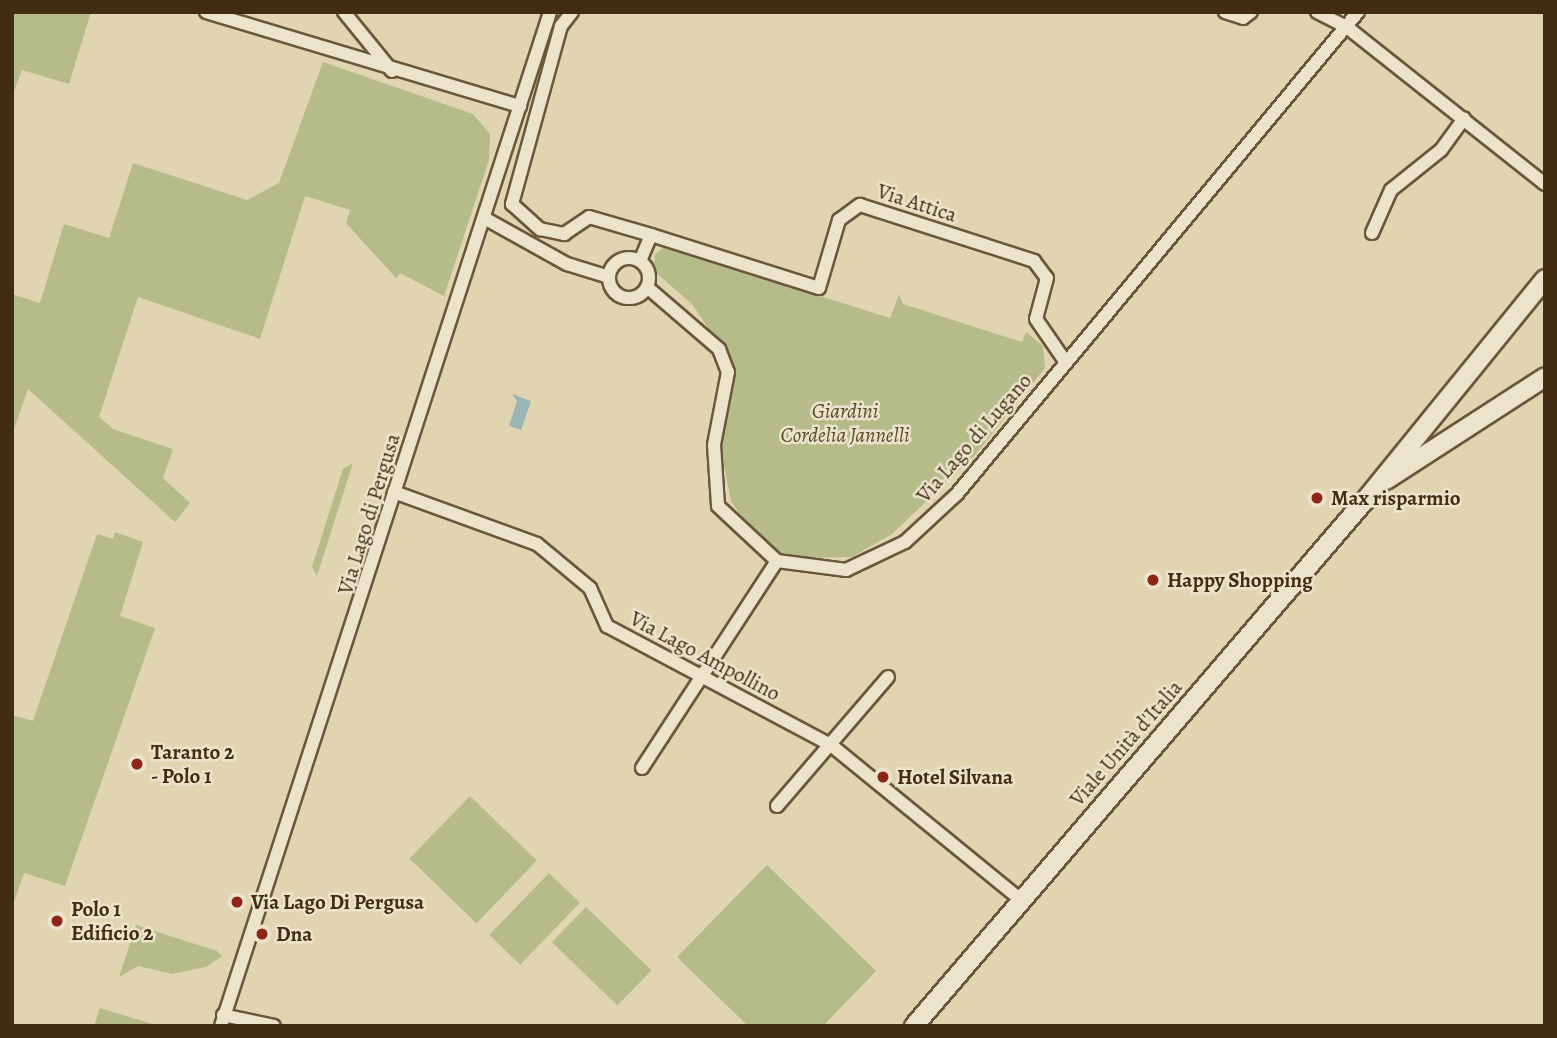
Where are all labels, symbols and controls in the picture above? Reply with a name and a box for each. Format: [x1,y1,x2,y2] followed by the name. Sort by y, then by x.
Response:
[874,178,960,228] street label: Via Attica
[911,368,1037,508] street label: Via Lago di Lugano
[781,398,909,448] park label: Giardini Cordelia Jannelli
[333,430,405,598] street label: Via Lago di Pergusa
[1331,485,1461,511] place label: Max risparmio
[1309,490,1325,506] marker: Max risparmio
[1167,567,1313,593] place label: Happy Shopping
[1145,572,1161,588] marker: Happy Shopping
[626,606,784,706] street label: Via Lago Ampollino
[1064,675,1188,811] street label: Viale Unità d'Italia
[151,739,234,789] place label: Taranto 2 - Polo 1
[129,756,145,772] marker: Taranto 2 - Polo 1
[897,764,1013,790] place label: Hotel Silvana
[875,769,891,785] marker: Hotel Silvana
[251,889,424,915] place label: Via Lago Di Pergusa
[229,894,245,910] marker: Via Lago Di Pergusa
[71,896,153,946] place label: Polo 1 Edificio 2
[49,913,65,929] marker: Polo 1 Edificio 2
[276,921,312,947] place label: Dna
[254,926,270,942] marker: Dna

